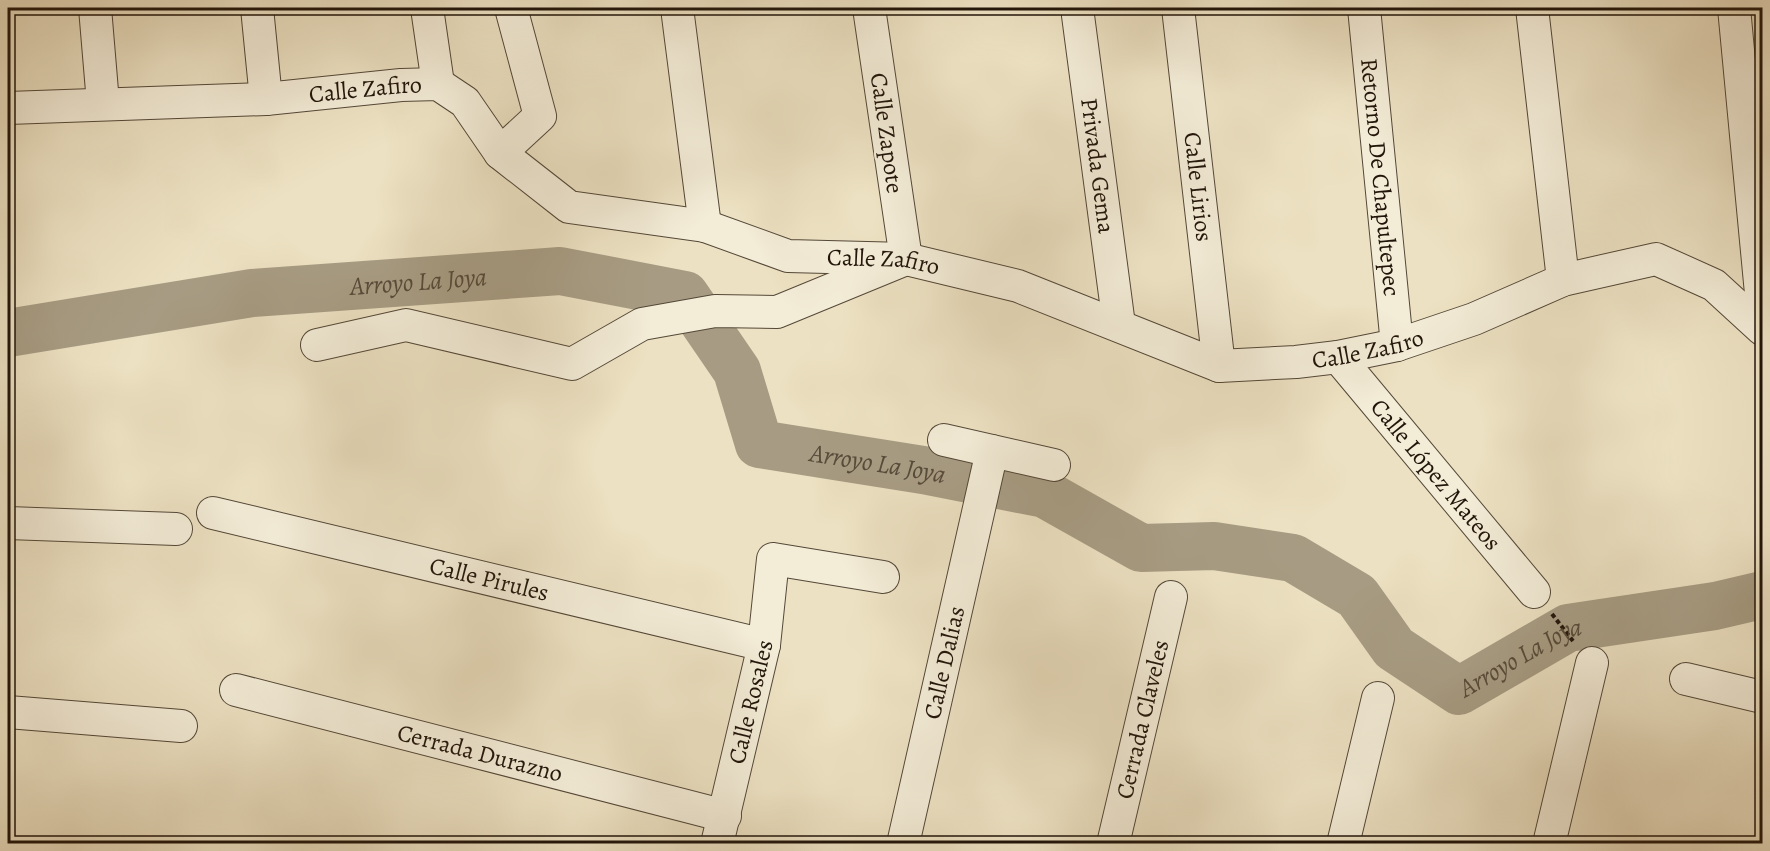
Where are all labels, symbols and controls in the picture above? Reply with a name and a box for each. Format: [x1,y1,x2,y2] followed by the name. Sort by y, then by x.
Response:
[1353,57,1408,298] street label: Retorno De Chapultepec
[307,68,422,110] street label: Calle Zafiro
[863,71,911,195] street label: Calle Zapote
[1073,96,1123,236] street label: Privada Gema
[1176,130,1221,243] street label: Calle Lirios
[827,241,943,283] street label: Calle Zafiro
[347,259,488,304] water label: Arroyo La Joya
[1310,321,1428,376] street label: Calle Zafiro
[1363,392,1509,557] street label: Calle López Mateos
[805,435,949,492] water label: Arroyo La Joya
[426,549,552,609] street label: Calle Pirules
[916,603,972,722] street label: Calle Dalias
[1450,609,1584,706] water label: Arroyo La Joya
[720,637,781,767] street label: Calle Rosales
[1108,637,1176,802] street label: Cerrada Claveles
[394,716,566,790] street label: Cerrada Durazno

